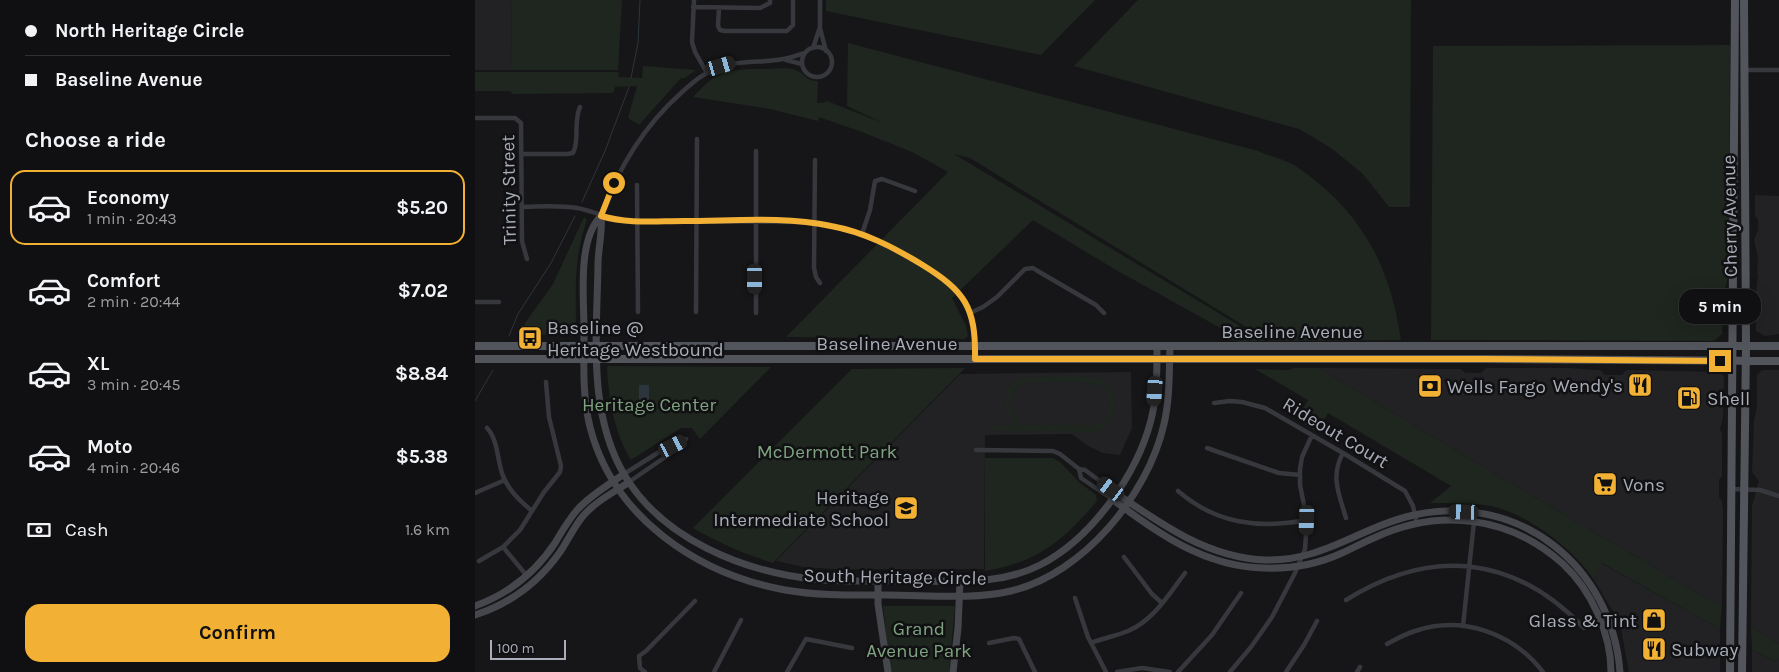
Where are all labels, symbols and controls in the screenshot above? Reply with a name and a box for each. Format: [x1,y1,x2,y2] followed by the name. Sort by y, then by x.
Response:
[55,20,244,42] text: North Heritage Circle
[704,55,737,77] car
[55,69,203,91] text: Baseline Avenue
[25,127,166,153] text: Choose a ride
[497,135,521,245] street label: Trinity Street
[1718,155,1742,277] street label: Cherry Avenue
[603,172,625,194] route start
[27,185,72,230] icon: car
[87,187,169,209] text: Economy
[396,197,448,219] text: $5.20
[87,209,177,228] text: 1 min · 20:43
[747,264,762,294] car
[27,268,72,313] icon: car
[87,270,161,292] text: Comfort
[398,280,448,302] text: $7.02
[1679,288,1761,324] callout: 5 min
[87,292,180,311] text: 2 min · 20:44
[1698,297,1742,316] text: 5 min
[547,317,724,361] place label: Baseline @ Heritage Westbound
[1221,321,1363,343] street label: Baseline Avenue
[517,325,543,351] bus stop icon: Baseline @ Heritage Westbound
[816,333,958,355] street label: Baseline Avenue
[1709,350,1731,372] route end
[27,351,72,396] icon: car
[87,353,109,375] text: XL
[395,363,448,385] text: $8.84
[1627,372,1653,398] restaurant icon: Wendy's
[1417,373,1443,399] bank icon: Wells Fargo
[87,375,181,394] text: 3 min · 20:45
[1553,375,1623,397] place label: Wendy's
[1146,376,1163,406] car
[1447,376,1546,398] place label: Wells Fargo
[1676,385,1702,411] fuel station icon: Shell
[1707,388,1750,410] place label: Shell
[1279,393,1392,473] street label: Rideout Court
[582,394,716,416] park label: Heritage Center
[656,433,689,459] car
[27,434,72,479] icon: car
[87,436,133,458] text: Moto
[757,441,898,463] park label: McDermott Park
[396,446,448,468] text: $5.38
[87,458,180,477] text: 4 min · 20:46
[1592,471,1618,497] supermarket icon: Vons
[1094,474,1127,504] car
[1623,474,1665,496] place label: Vons
[713,487,889,531] place label: Heritage Intermediate School
[893,495,919,521] school or university icon: Heritage Intermediate School
[1448,504,1479,520] car
[1298,505,1315,535] car
[25,516,53,544] icon: cash
[65,519,109,541] text: Cash
[405,520,450,539] text: 1.6 km
[803,564,987,590] street label: South Heritage Circle
[25,604,450,662] button: Confirm
[1641,607,1667,633] shop icon: Glass & Tint
[1529,610,1637,632] place label: Glass & Tint
[866,618,972,662] park label: Grand Avenue Park
[1641,636,1667,662] restaurant icon: Subway
[490,637,566,660] scale bar
[1671,639,1738,661] place label: Subway
[497,640,535,657] text: 100 m

